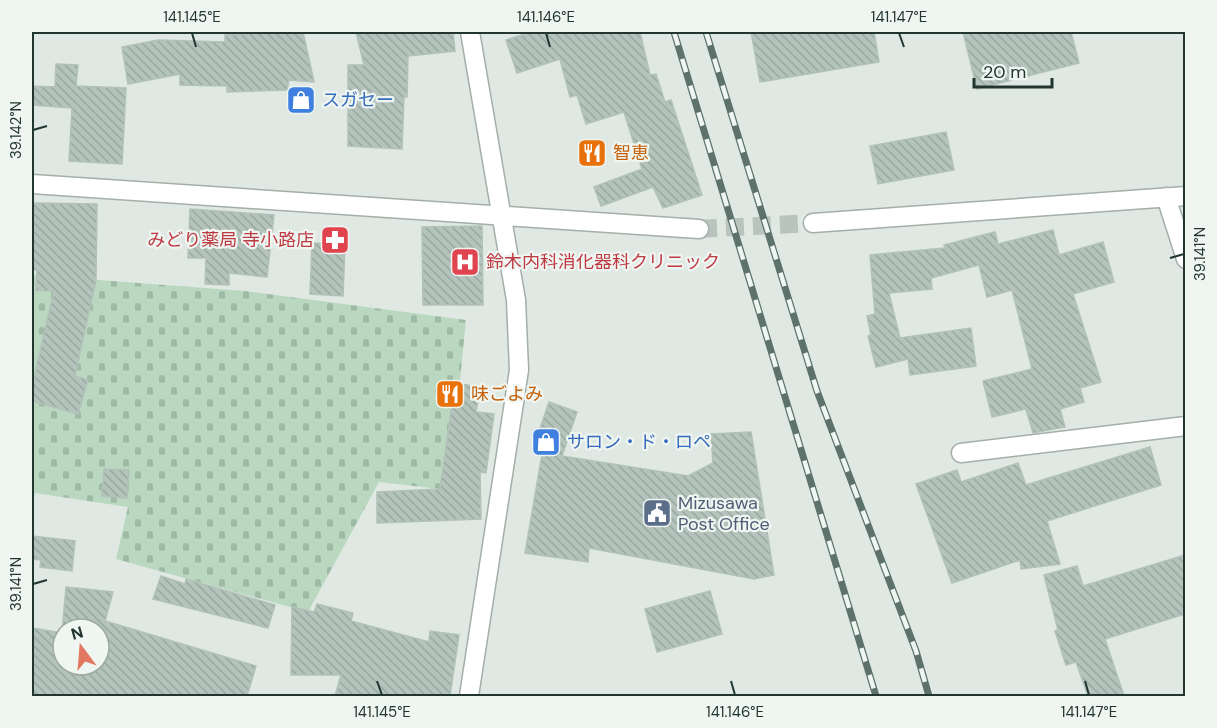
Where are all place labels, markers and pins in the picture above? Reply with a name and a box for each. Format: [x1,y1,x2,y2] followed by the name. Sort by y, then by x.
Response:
[285,84,317,116] shop icon: スガセー
[322,88,394,112] place label: スガセー
[576,137,608,169] restaurant icon: 智恵
[613,141,649,165] place label: 智恵
[319,224,351,256] pharmacy icon: みどり薬局 寺小路店
[147,228,314,252] place label: みどり薬局 寺小路店
[449,246,481,278] hospital icon: 鈴木内科消化器科クリニック
[486,250,720,274] place label: 鈴木内科消化器科クリニック
[434,378,466,410] restaurant icon: 味ごよみ
[471,382,543,406] place label: 味ごよみ
[530,426,562,458] shop icon: サロン・ド・ロペ
[567,430,711,454] place label: サロン・ド・ロペ
[678,491,770,536] place label: Mizusawa Post Office
[641,497,673,529] public building icon: Mizusawa Post Office

